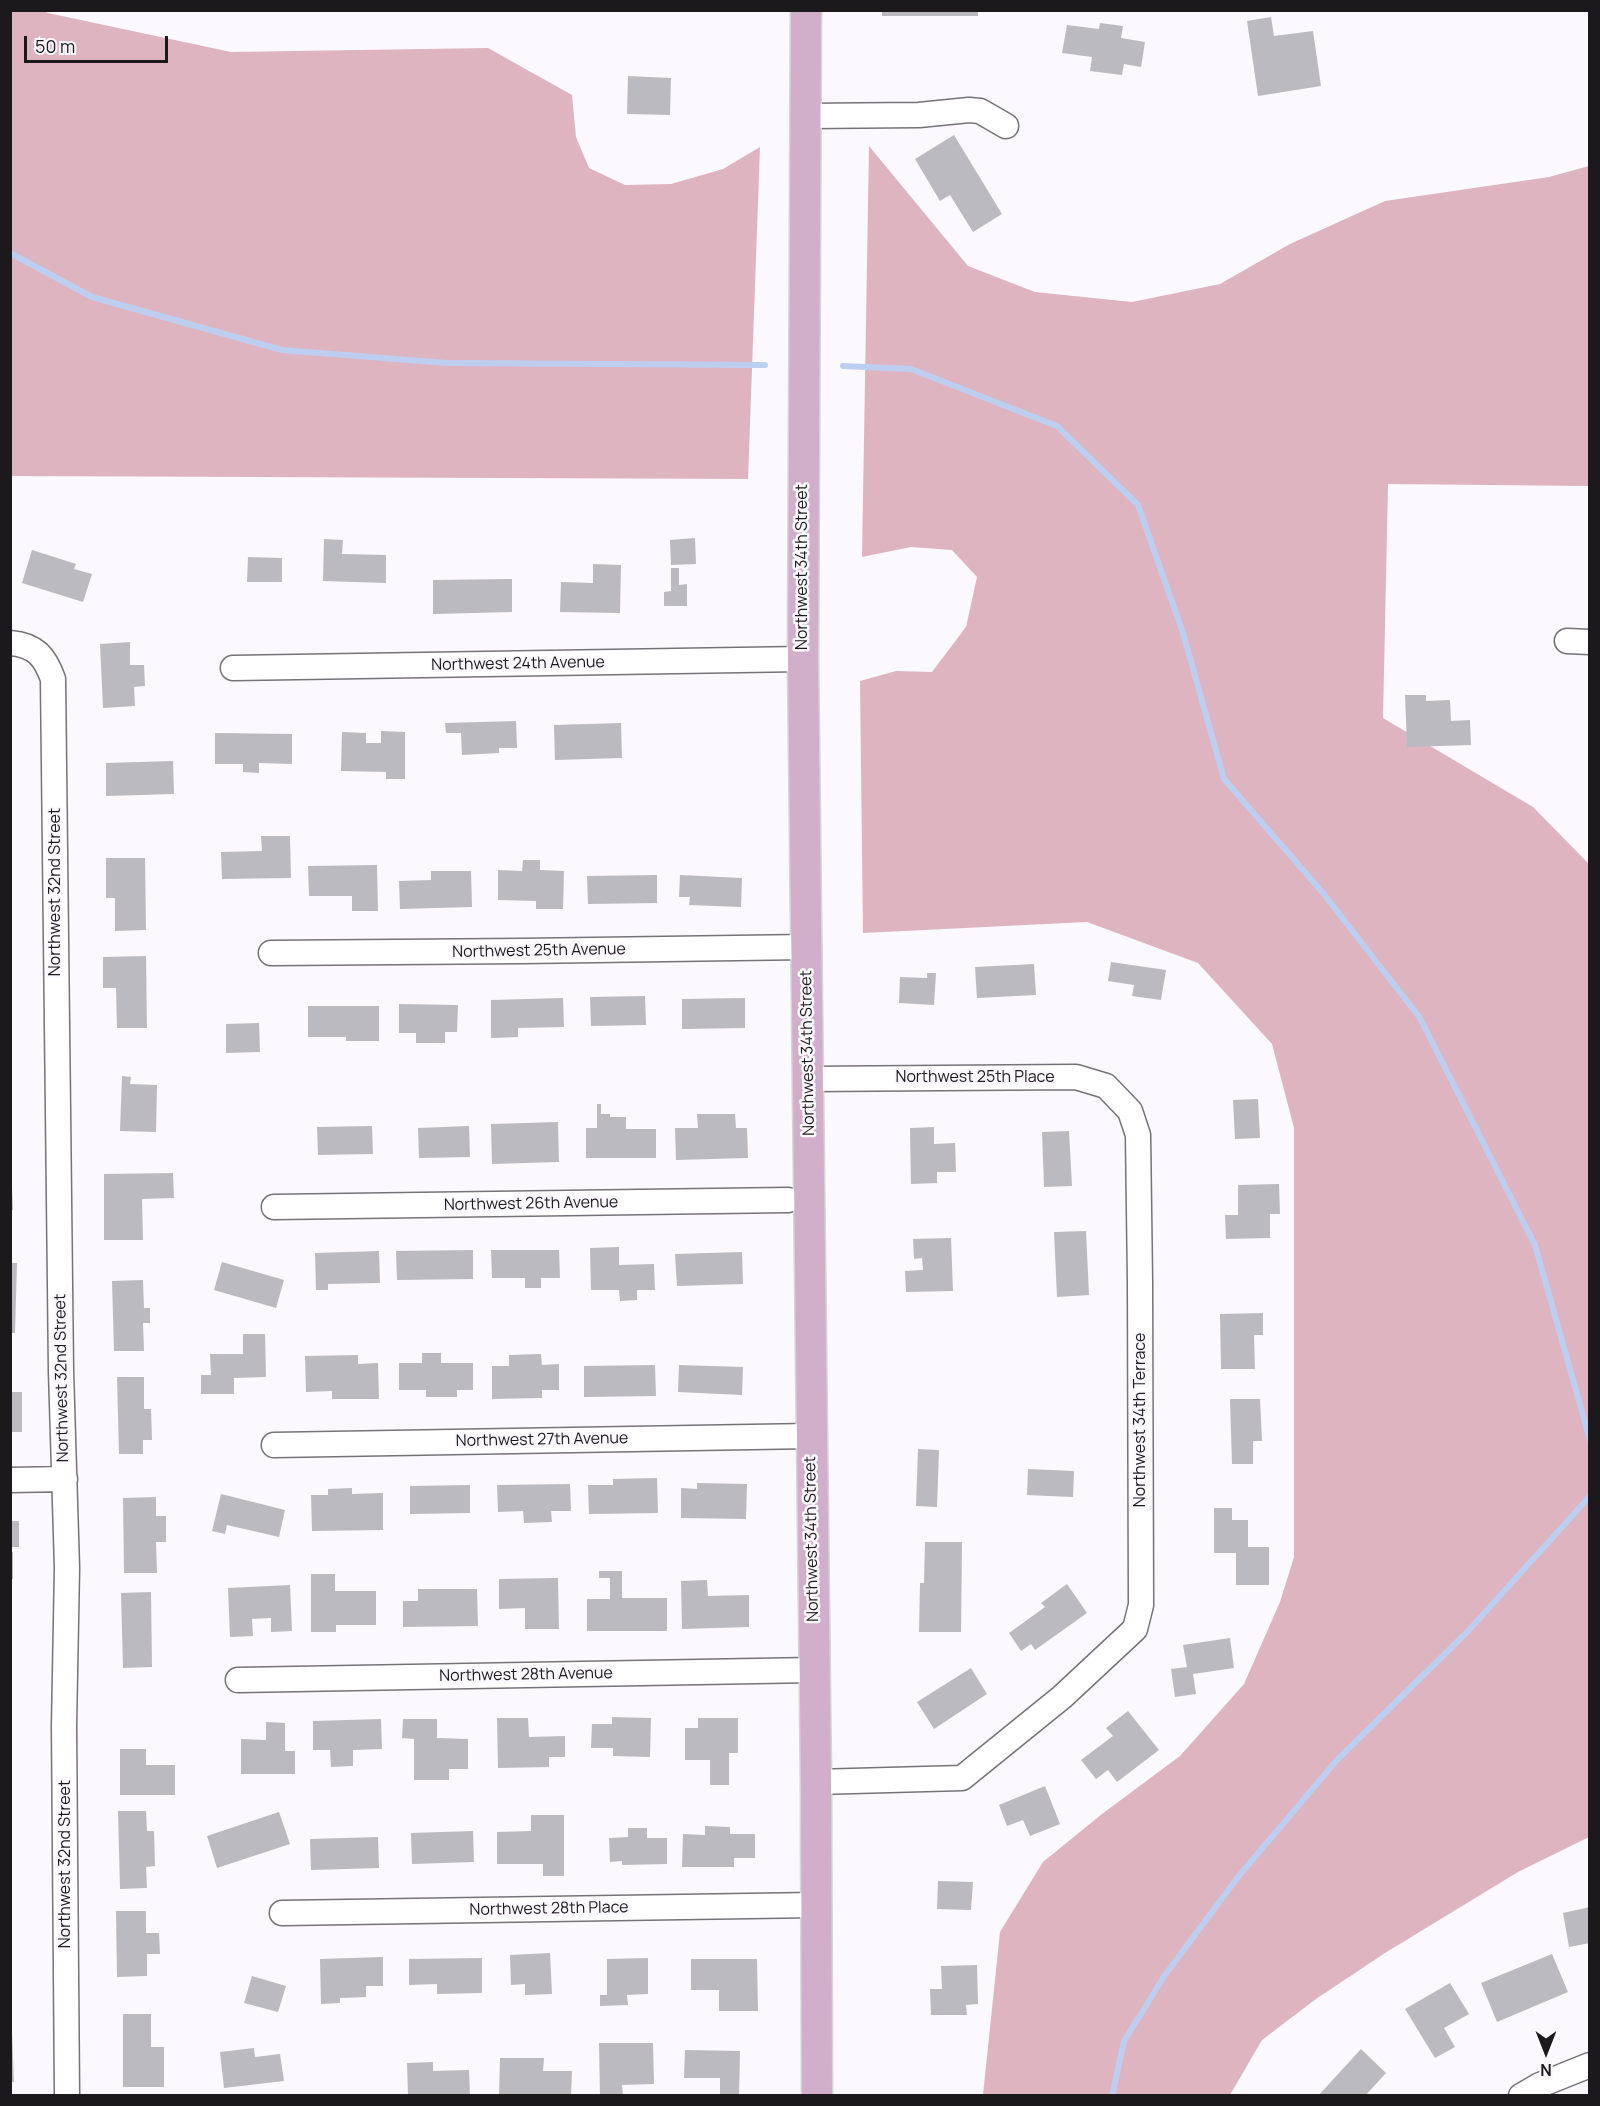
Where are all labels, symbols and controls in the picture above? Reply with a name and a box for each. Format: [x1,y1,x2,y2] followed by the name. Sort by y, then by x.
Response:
[27,24,171,62] scale bar
[35,34,75,58] text: 50 m
[793,484,813,650] street label: Northwest 34th Street
[431,653,605,675] street label: Northwest 24th Avenue
[46,808,66,976] street label: Northwest 32nd Street
[452,940,626,962] street label: Northwest 25th Avenue
[797,970,819,1136] street label: Northwest 34th Street
[895,1068,1055,1088] street label: Northwest 25th Place
[444,1193,618,1215] street label: Northwest 26th Avenue
[51,1294,73,1462] street label: Northwest 32nd Street
[1131,1333,1151,1507] street label: Northwest 34th Terrace
[456,1429,628,1451] street label: Northwest 27th Avenue
[801,1456,823,1622] street label: Northwest 34th Street
[439,1664,613,1686] street label: Northwest 28th Avenue
[56,1780,76,1948] street label: Northwest 32nd Street
[469,1898,629,1920] street label: Northwest 28th Place
[1516,2022,1576,2082] north arrow
[1540,2059,1552,2081] text: N

